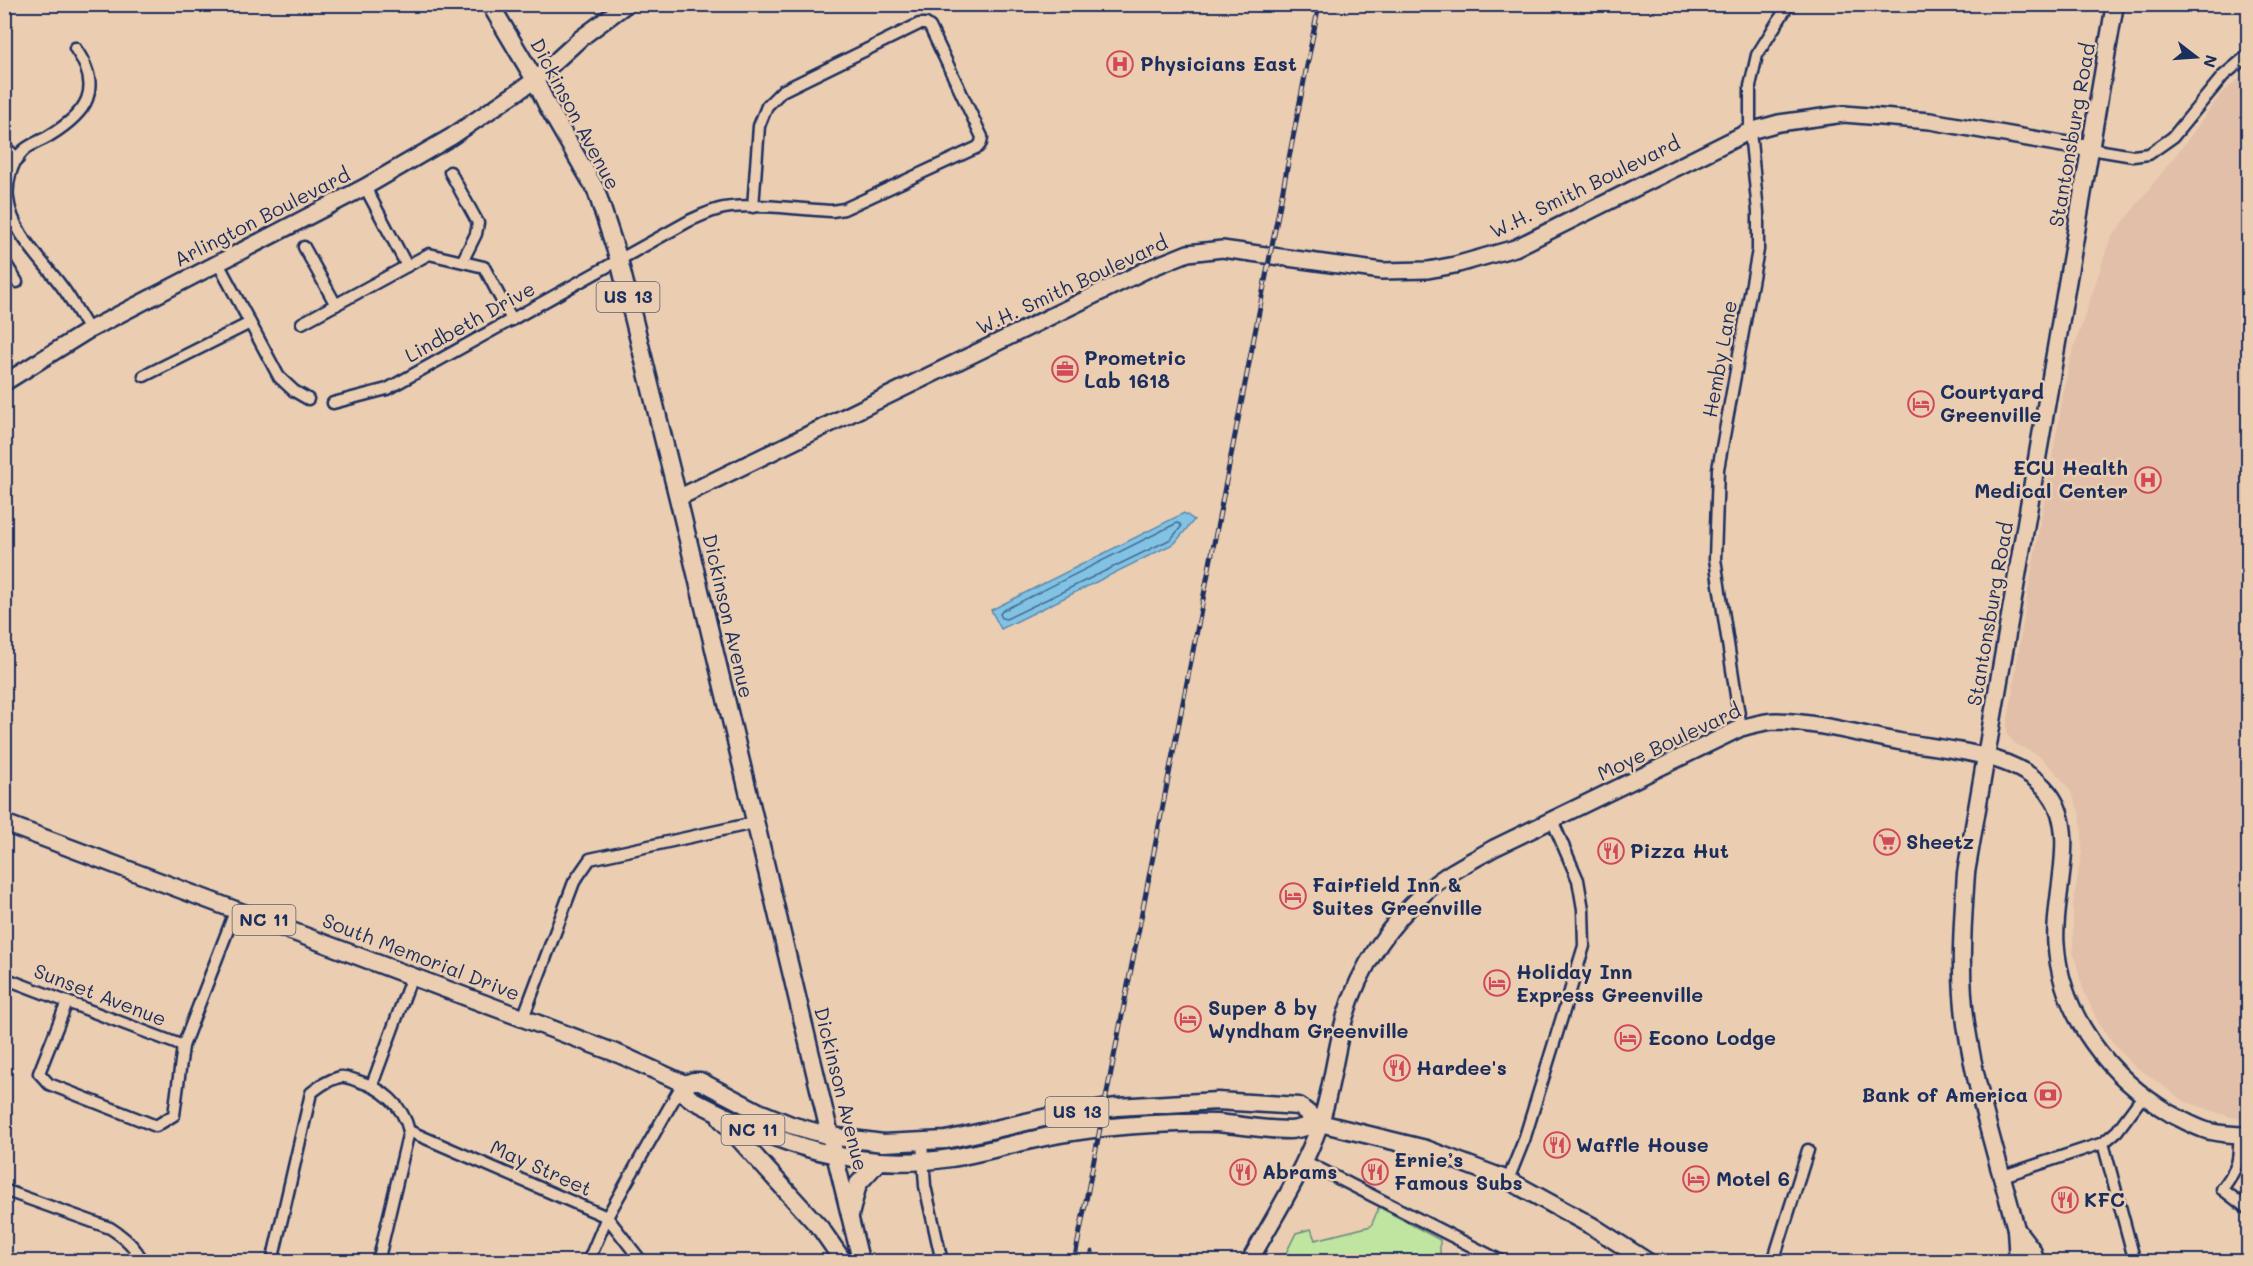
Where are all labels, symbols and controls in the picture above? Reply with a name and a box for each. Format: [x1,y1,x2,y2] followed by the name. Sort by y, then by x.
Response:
[2166,27,2226,87] north arrow
[525,33,627,194] street label: Dickinson Avenue
[2042,41,2100,229] street label: Stantonsburg Road
[1105,49,1135,79] hospital icon: Physicians East
[1140,50,1297,76] place label: Physicians East
[2199,53,2223,70] text: N
[1485,129,1684,243] street label: W.H. Smith Boulevard
[169,160,354,272] street label: Arlington Boulevard
[972,228,1171,340] street label: W.H. Smith Boulevard
[400,275,539,368] street label: Lindbeth Drive
[596,282,660,312] road number: US 13
[1696,298,1742,419] street label: Hemby Lane
[1084,344,1186,393] place label: Prometric Lab 1618
[1050,354,1080,384] office icon: Prometric Lab 1618
[1940,378,2044,427] place label: Courtyard Greenville
[1906,389,1936,419] hotel icon: Courtyard Greenville
[1974,454,2128,503] place label: ECU Health Medical Center
[2133,465,2163,495] hospital icon: ECU Health Medical Center
[1960,520,2018,708] street label: Stantonsburg Road
[697,531,761,700] street label: Dickinson Avenue
[1593,696,1744,786] street label: Moye Boulevard
[1872,827,1902,857] supermarket icon: Sheetz
[1906,828,1974,854] place label: Sheetz
[1596,836,1626,866] restaurant icon: Pizza Hut
[1630,837,1729,863] place label: Pizza Hut
[1312,871,1482,920] place label: Fairfield Inn & Suites Greenville
[1278,881,1308,911] hotel icon: Fairfield Inn & Suites Greenville
[232,905,296,935] road number: NC 11
[319,906,524,1006] street label: South Memorial Drive
[30,957,170,1031] street label: Sunset Avenue
[1516,958,1703,1007] place label: Holiday Inn Express Greenville
[1482,968,1512,998] hotel icon: Holiday Inn Express Greenville
[1208,994,1409,1043] place label: Super 8 by Wyndham Greenville
[809,1004,875,1173] street label: Dickinson Avenue
[1173,1004,1203,1034] hotel icon: Super 8 by Wyndham Greenville
[1613,1023,1643,1053] hotel icon: Econo Lodge
[1648,1024,1776,1050] place label: Econo Lodge
[1382,1053,1412,1083] restaurant icon: Hardee's
[1416,1054,1507,1080] place label: Hardee's
[2033,1080,2063,1110] bank icon: Bank of America
[1862,1081,2028,1107] place label: Bank of America
[1046,1097,1108,1127] road number: US 13
[722,1115,784,1145] road number: NC 11
[1542,1130,1572,1160] restaurant icon: Waffle House
[1576,1131,1709,1157] place label: Waffle House
[486,1133,596,1201] street label: May Street
[1394,1146,1523,1195] place label: Ernie’s Famous Subs
[1228,1157,1258,1187] restaurant icon: Abrams
[1360,1157,1390,1187] restaurant icon: Ernie’s Famous Subs
[1262,1158,1337,1184] place label: Abrams
[1681,1164,1711,1194] hotel icon: Motel 6
[1716,1165,1790,1191] place label: Motel 6
[2050,1185,2080,1215] restaurant icon: KFC
[2084,1186,2125,1212] place label: KFC

